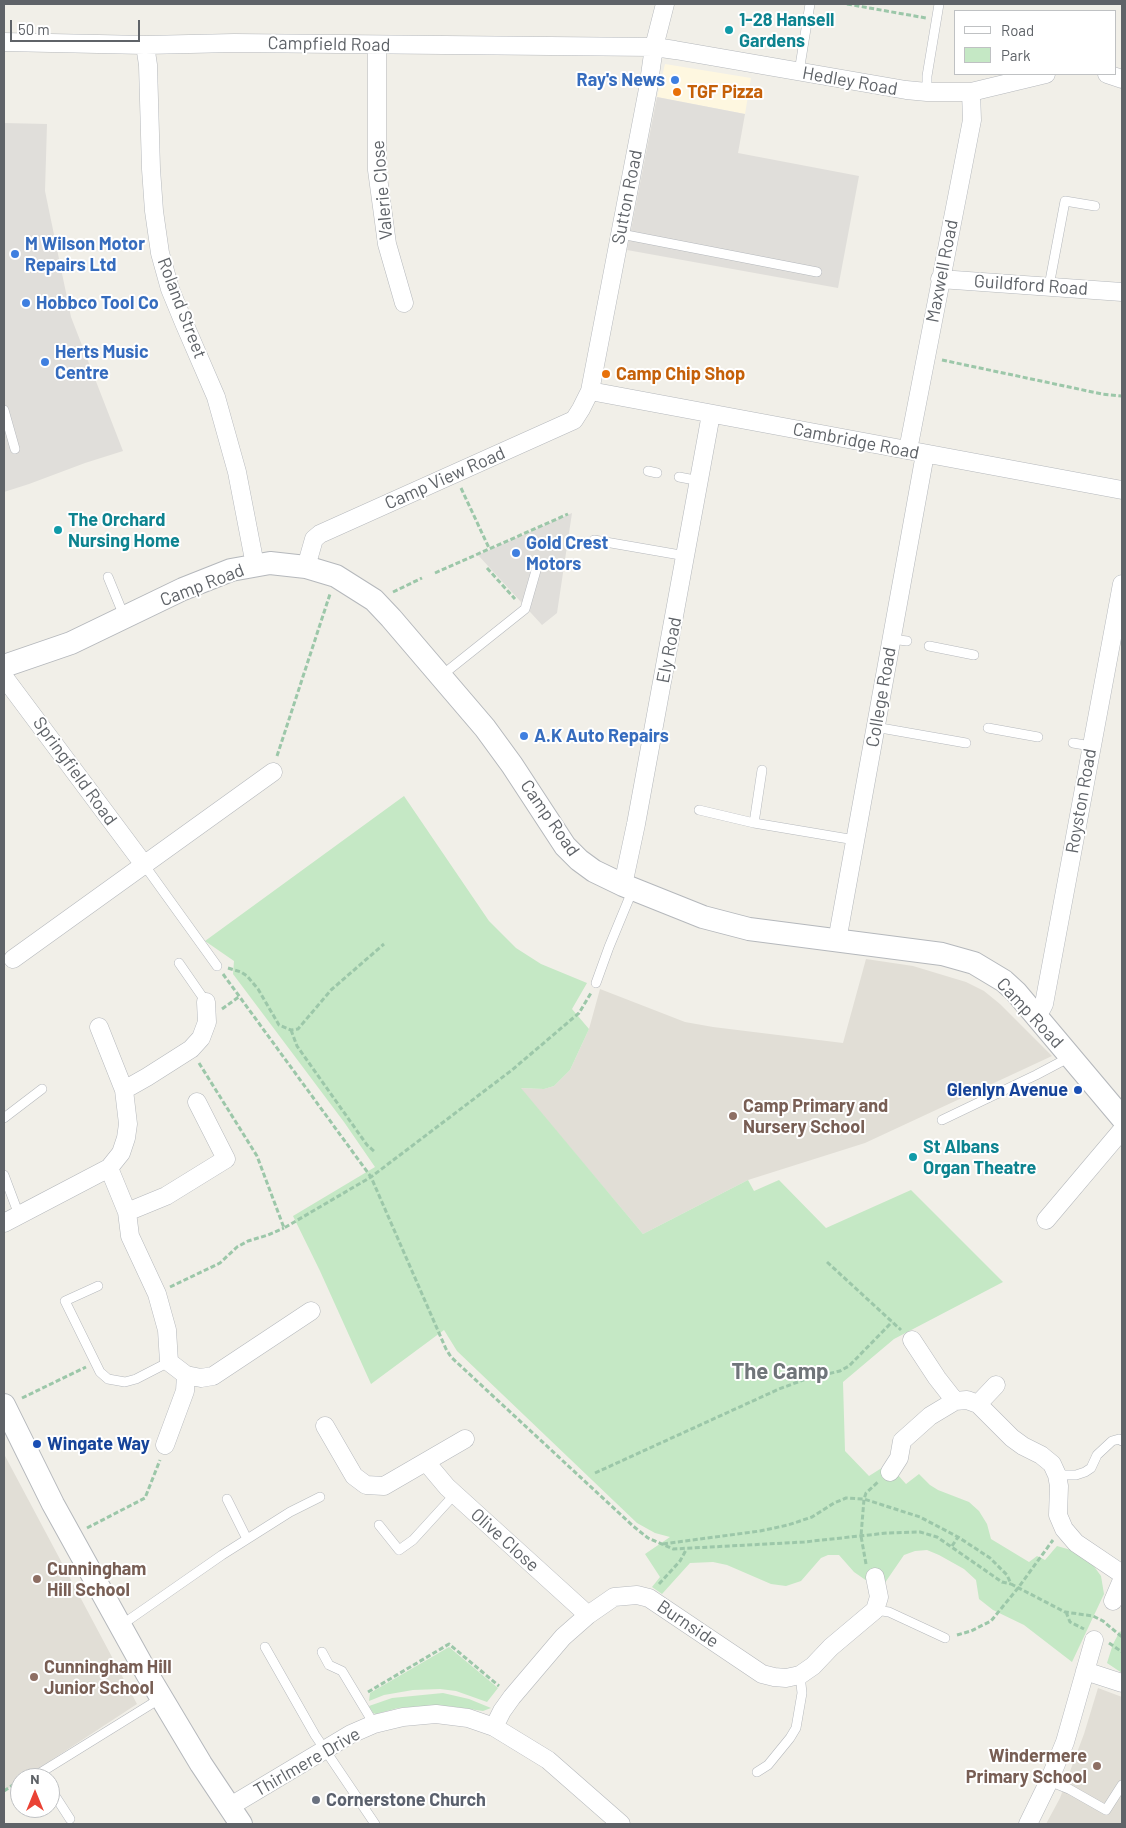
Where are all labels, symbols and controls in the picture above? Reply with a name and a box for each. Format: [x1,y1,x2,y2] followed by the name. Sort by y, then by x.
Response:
[739,9,834,52] place label: 1-28 Hansell Gardens
[12,10,142,42] scale bar
[954,10,1116,75] legend
[18,20,50,38] text: 50 m
[1001,21,1034,39] text: Road
[723,24,735,36] marker: 1-28 Hansell Gardens
[267,32,391,56] street label: Campfield Road
[1001,46,1030,64] text: Park
[801,62,899,100] street label: Hedley Road
[577,69,665,91] place label: Ray's News
[669,74,681,86] marker: Ray's News
[687,81,763,103] place label: TGF Pizza
[671,86,683,98] marker: TGF Pizza
[367,139,397,241] street label: Valerie Close
[607,148,647,246] street label: Sutton Road
[921,218,963,324] street label: Maxwell Road
[25,233,145,276] place label: M Wilson Motor Repairs Ltd
[9,248,21,260] marker: M Wilson Motor Repairs Ltd
[153,255,211,361] street label: Roland Street
[973,270,1089,300] street label: Guildford Road
[36,292,159,314] place label: Hobbco Tool Co
[20,297,32,309] marker: Hobbco Tool Co
[55,341,149,384] place label: Herts Music Centre
[39,356,51,368] marker: Herts Music Centre
[616,363,745,385] place label: Camp Chip Shop
[600,368,612,380] marker: Camp Chip Shop
[791,418,921,464] street label: Cambridge Road
[382,442,508,514] street label: Camp View Road
[68,509,180,552] place label: The Orchard Nursing Home
[52,524,64,536] marker: The Orchard Nursing Home
[526,532,608,574] place label: Gold Crest Motors
[510,547,522,559] marker: Gold Crest Motors
[157,559,247,611] street label: Camp Road
[652,615,686,685] street label: Ely Road
[862,645,900,749] street label: College Road
[28,713,122,829] street label: Springfield Road
[534,725,669,747] place label: A.K Auto Repairs
[518,730,530,742] marker: A.K Auto Repairs
[1061,747,1101,855] street label: Royston Road
[516,776,584,860] street label: Camp Road
[992,973,1068,1053] street label: Camp Road
[947,1079,1068,1101] place label: Glenlyn Avenue
[1072,1084,1084,1096] marker: Glenlyn Avenue
[743,1095,888,1138] place label: Camp Primary and Nursery School
[727,1110,739,1122] marker: Camp Primary and Nursery School
[923,1136,1036,1178] place label: St Albans Organ Theatre
[907,1151,919,1163] marker: St Albans Organ Theatre
[731,1359,829,1385] district label: The Camp
[47,1433,150,1455] place label: Wingate Way
[31,1438,43,1450] marker: Wingate Way
[466,1504,544,1576] street label: Olive Close
[47,1558,146,1600] place label: Cunningham Hill School
[31,1573,43,1585] marker: Cunningham Hill School
[653,1596,723,1652] street label: Burnside
[44,1656,172,1698] place label: Cunningham Hill Junior School
[28,1671,40,1683] marker: Cunningham Hill Junior School
[250,1723,364,1801] street label: Thirlmere Drive
[966,1745,1087,1788] place label: Windermere Primary School
[1091,1760,1103,1772] marker: Windermere Primary School
[10,1768,60,1818] north arrow
[30,1770,40,1787] text: N
[326,1789,486,1811] place label: Cornerstone Church
[310,1794,322,1806] marker: Cornerstone Church

